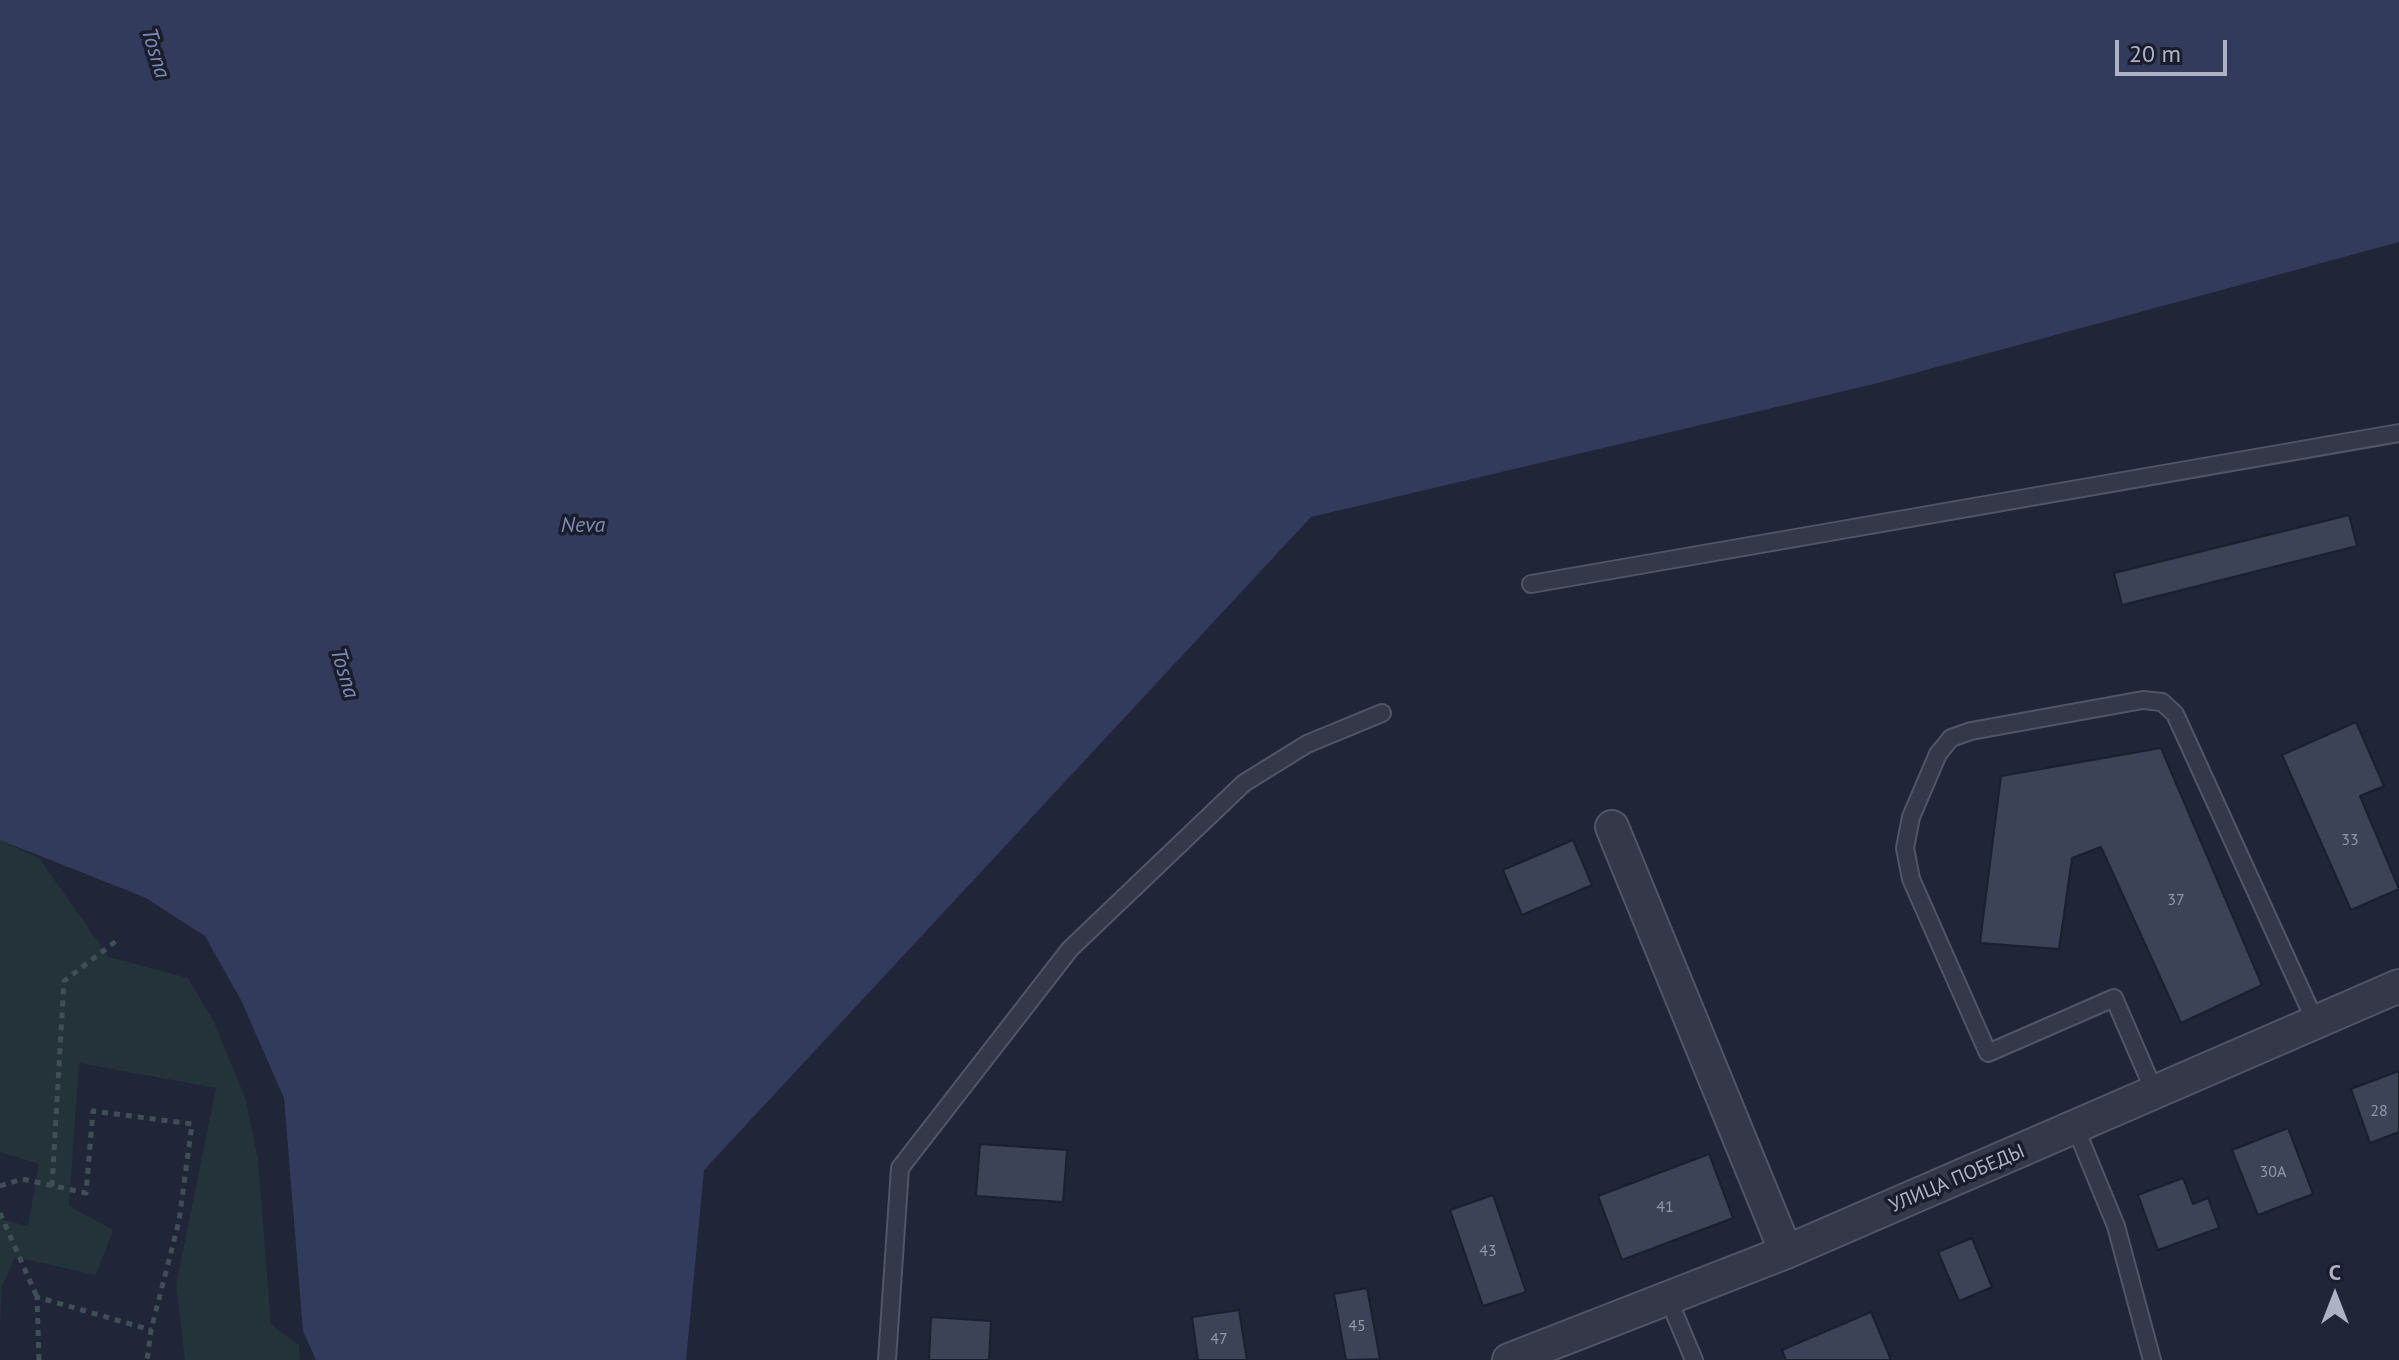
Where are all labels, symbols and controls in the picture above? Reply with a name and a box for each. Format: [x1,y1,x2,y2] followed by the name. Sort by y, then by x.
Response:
[2119,24,2231,74] scale bar
[135,25,175,81] water label: Tosna
[2129,38,2181,69] text: 20 m
[561,513,605,539] water label: Neva
[324,645,364,701] water label: Tosna
[2341,830,2359,850] house number: 33
[2167,890,2185,910] house number: 37
[2370,1101,2388,1121] house number: 28
[1886,1140,2028,1218] street label: УЛИЦА ПОБЕДЫ
[2260,1162,2286,1182] house number: 30А
[1656,1197,1674,1217] house number: 41
[1479,1241,1497,1261] house number: 43
[2295,1256,2375,1336] north arrow
[2329,1258,2341,1286] text: С
[1348,1316,1366,1336] house number: 45
[1210,1329,1228,1349] house number: 47

